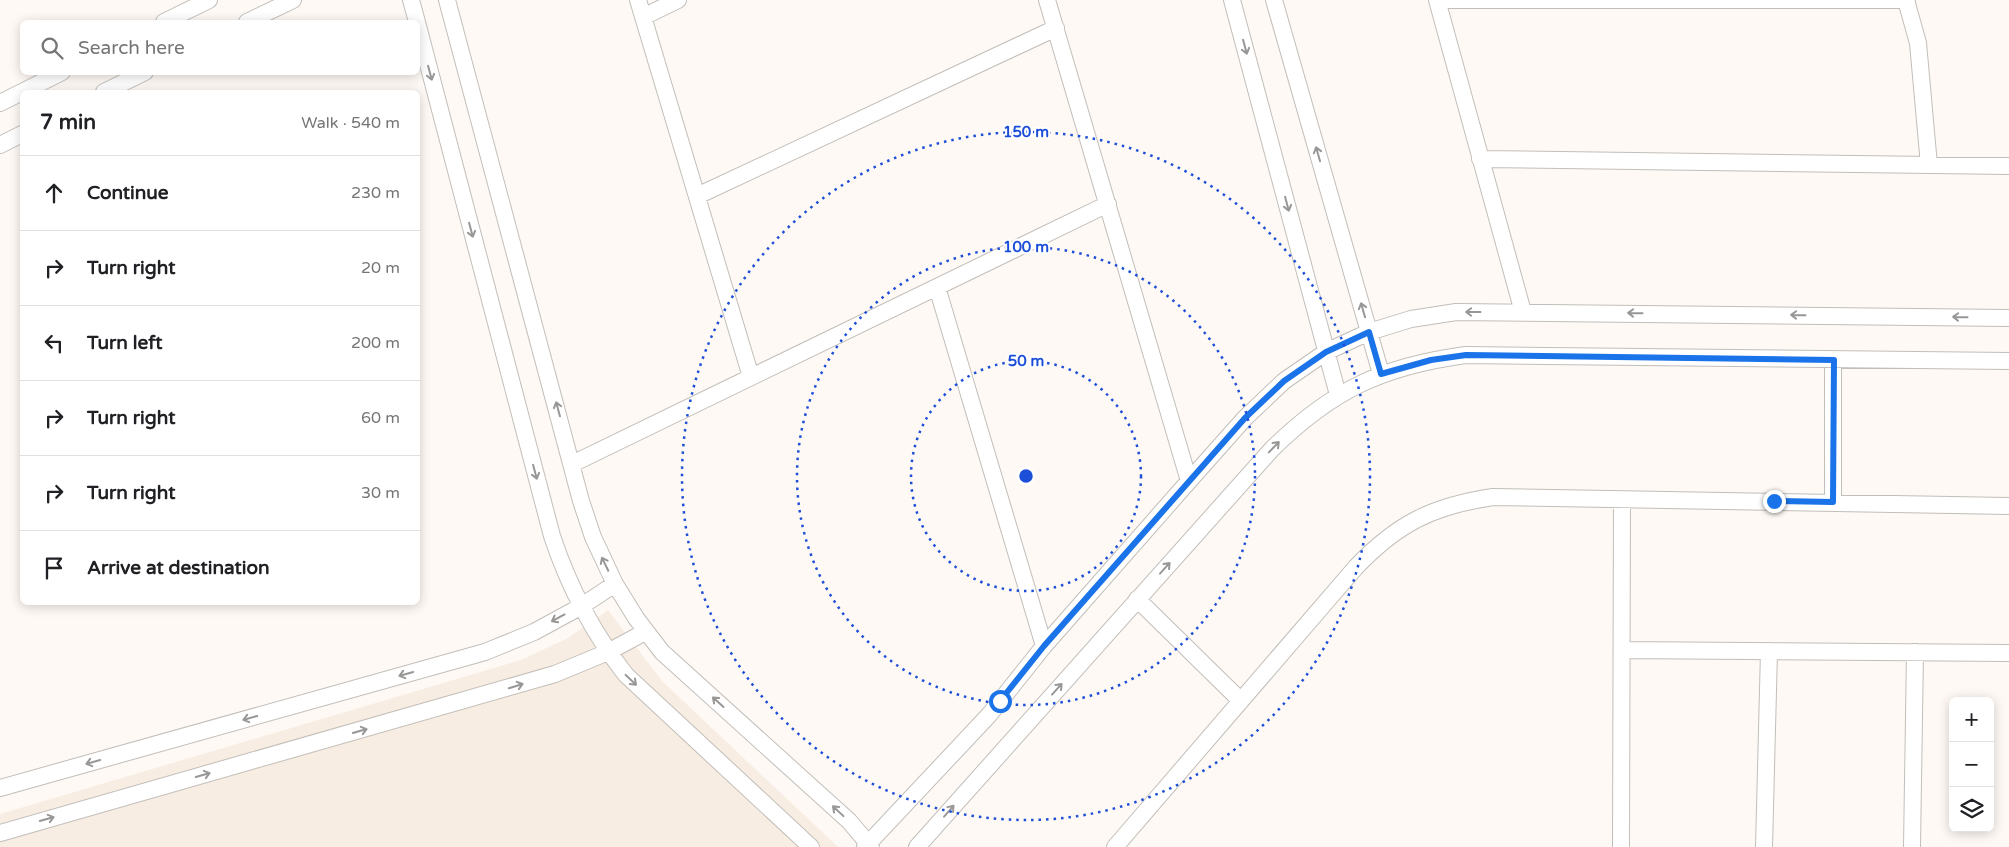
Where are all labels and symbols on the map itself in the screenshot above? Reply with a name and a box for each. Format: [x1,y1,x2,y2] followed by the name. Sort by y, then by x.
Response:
[1240,39,1250,55] one-way arrow
[426,64,435,80] one-way arrow
[1003,123,1049,141] text: 150 m
[1313,146,1322,162] one-way arrow
[1282,196,1292,212] one-way arrow
[467,221,476,237] one-way arrow
[1003,238,1049,256] text: 100 m
[1357,303,1367,319] one-way arrow
[1465,307,1482,317] one-way arrow
[1628,308,1644,318] one-way arrow
[1790,310,1806,320] one-way arrow
[1953,312,1969,322] one-way arrow
[1008,352,1044,370] text: 50 m
[552,401,562,417] one-way arrow
[1268,441,1280,453] one-way arrow
[531,463,540,479] one-way arrow
[1017,467,1035,485] centre of rings
[1763,490,1786,513] route end
[600,557,609,572] one-way arrow
[1159,561,1171,574] one-way arrow
[552,614,566,624] one-way arrow
[399,670,415,679] one-way arrow
[625,674,638,686] one-way arrow
[507,680,523,690] one-way arrow
[1051,683,1062,696] one-way arrow
[989,690,1012,713] route start
[711,696,724,708] one-way arrow
[242,714,258,723] one-way arrow
[351,725,367,735] one-way arrow
[86,757,102,767] one-way arrow
[195,769,211,779] one-way arrow
[943,804,955,817] one-way arrow
[832,805,845,817] one-way arrow
[38,814,54,824] one-way arrow

